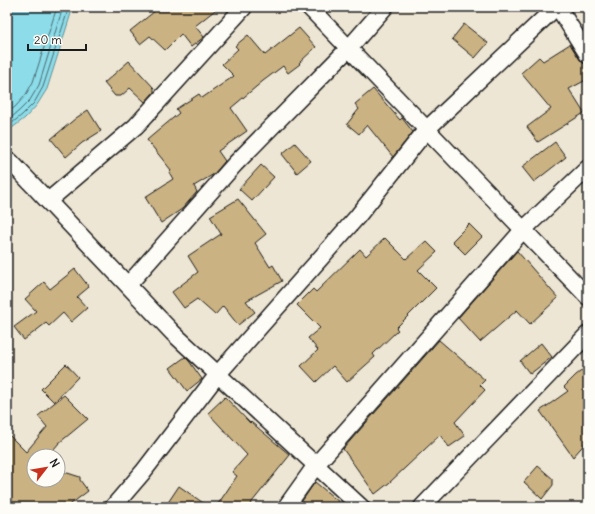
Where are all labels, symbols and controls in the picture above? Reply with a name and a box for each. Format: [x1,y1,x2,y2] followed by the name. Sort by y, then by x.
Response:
[28,26,86,52] scale bar
[34,32,62,47] text: 20 m
[26,448,66,488] north arrow
[47,456,63,470] text: N

